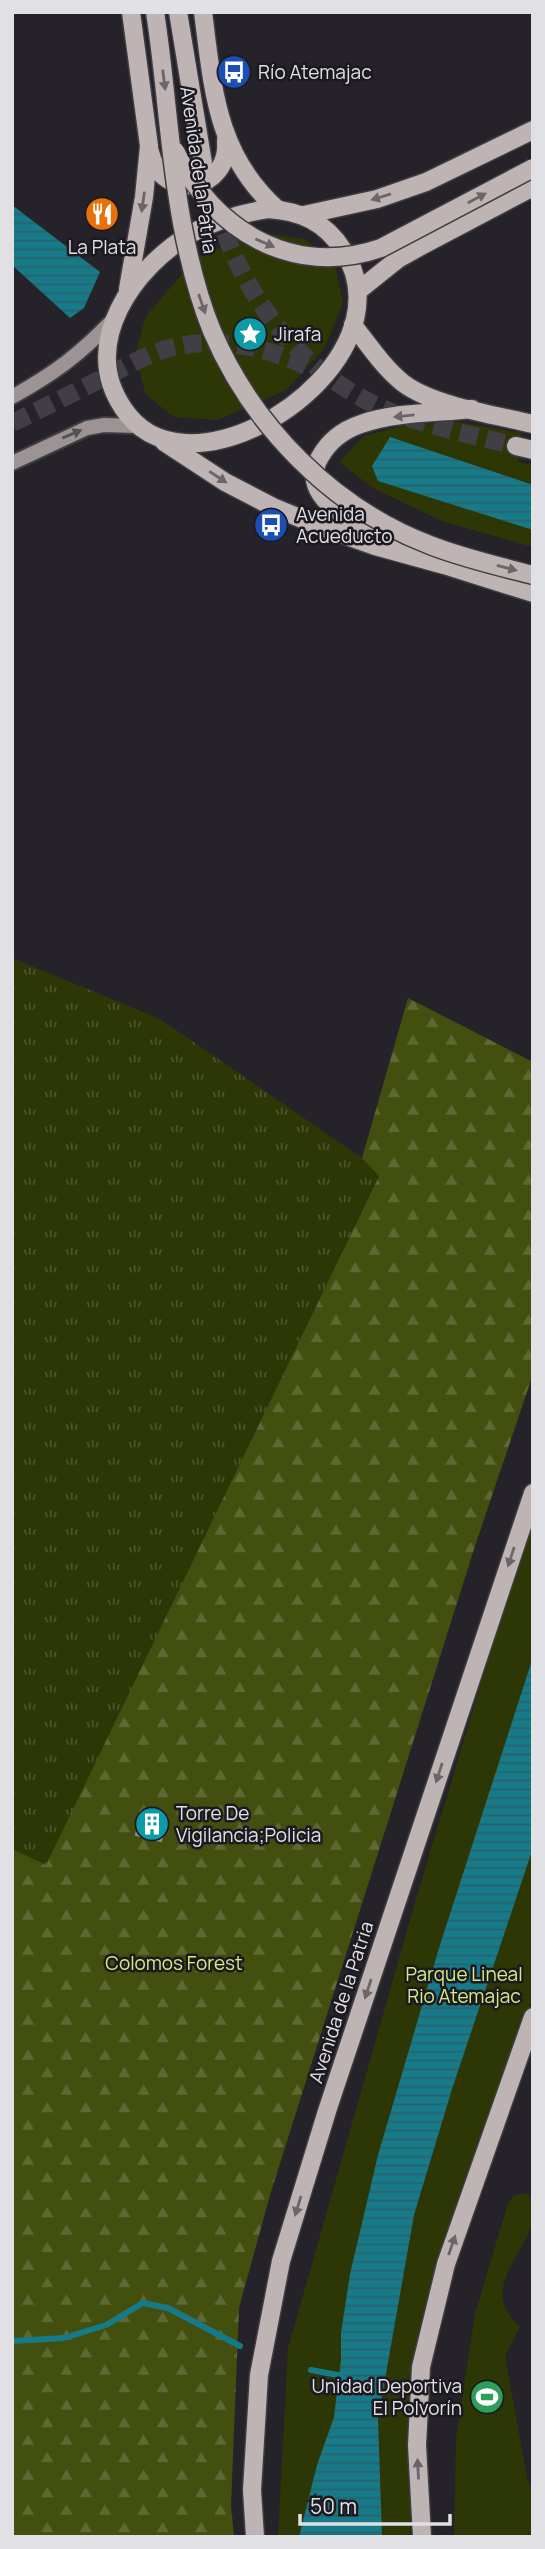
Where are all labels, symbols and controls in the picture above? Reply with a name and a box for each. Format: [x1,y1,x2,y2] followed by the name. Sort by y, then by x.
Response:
[215,53,253,91] bus stop icon: Río Atemajac
[258,59,372,85] place label: Río Atemajac
[159,69,170,91] one-way arrow
[174,85,224,255] street label: Avenida de la Patria
[138,191,149,213] one-way arrow
[370,192,391,202] one-way arrow
[467,192,486,204] one-way arrow
[83,195,121,233] restaurant icon: La Plata
[68,234,136,260] place label: La Plata
[254,238,275,249] one-way arrow
[197,293,208,314] one-way arrow
[231,315,269,353] place icon: Jirafa
[274,321,321,347] place label: Jirafa
[393,411,415,422] one-way arrow
[62,428,82,440] one-way arrow
[208,471,228,484] one-way arrow
[296,501,392,549] place label: Avenida Acueducto
[252,506,290,544] bus stop icon: Avenida Acueducto
[496,563,518,574] one-way arrow
[505,1547,516,1568] one-way arrow
[433,1763,444,1784] one-way arrow
[176,1800,321,1848] place label: Torre De Vigilancia;Policia
[133,1805,171,1843] building icon: Torre De Vigilancia;Policia
[303,1918,379,2086] street label: Avenida de la Patria
[105,1950,243,1976] park label: Colomos Forest
[405,1961,523,2009] park label: Parque Lineal Rio Atemajac
[362,1979,372,2000] one-way arrow
[292,2195,302,2216] one-way arrow
[447,2235,458,2256] one-way arrow
[311,2373,462,2421] place label: Unidad Deportiva El Polvorín
[468,2378,506,2416] sports icon: Unidad Deportiva El Polvorín
[413,2457,424,2479] one-way arrow
[300,2482,450,2526] scale bar
[310,2492,357,2520] text: 50 m

